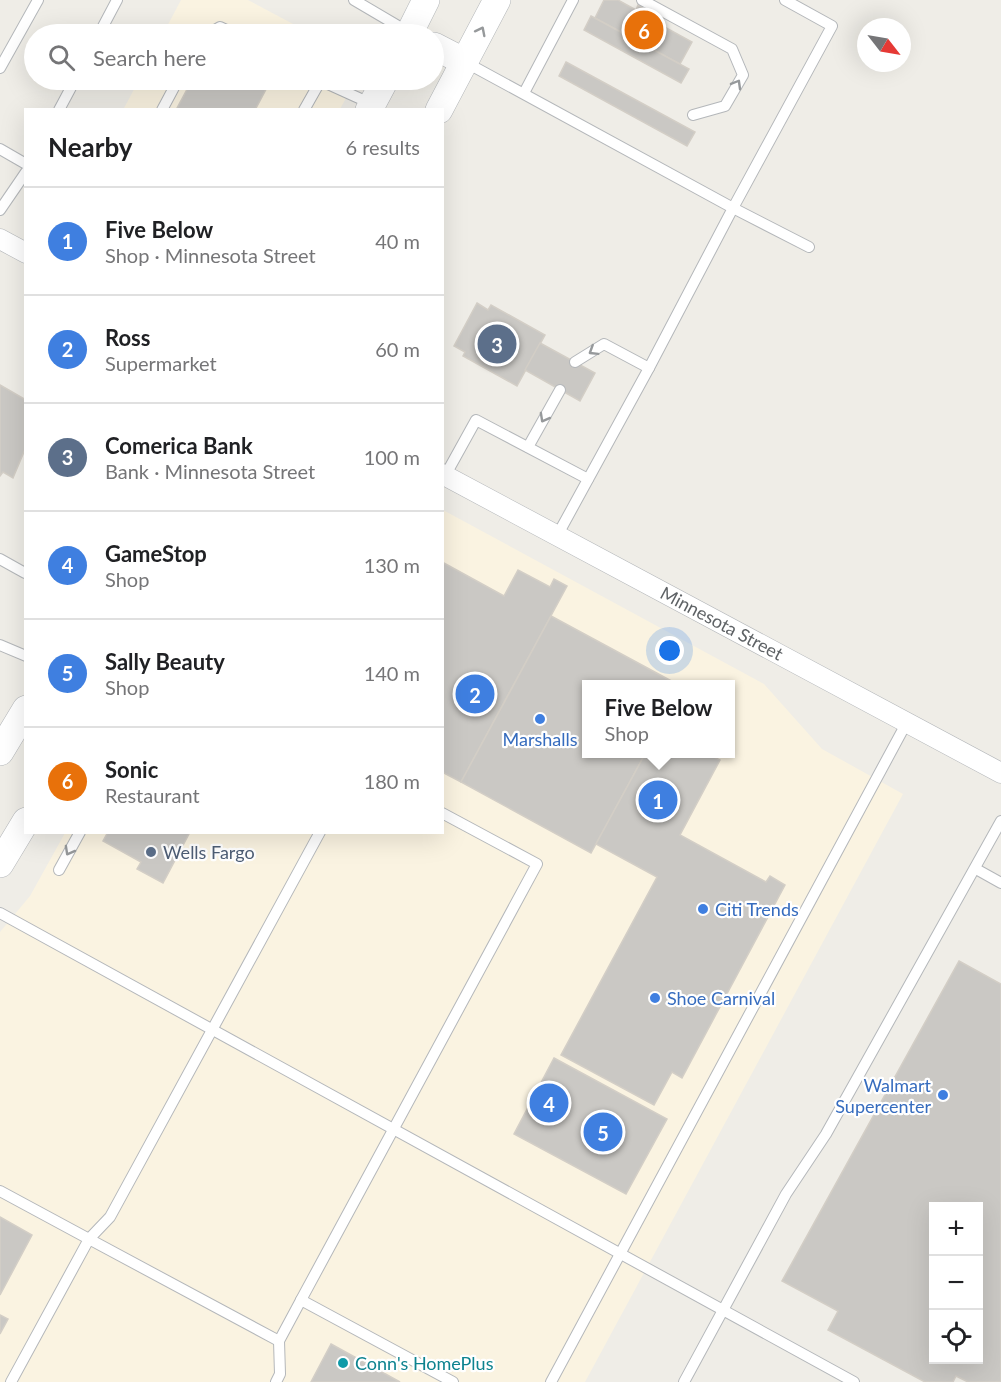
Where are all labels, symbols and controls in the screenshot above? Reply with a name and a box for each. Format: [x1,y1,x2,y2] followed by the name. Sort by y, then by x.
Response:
[624,8,664,52] pin: 6
[857,18,911,72] north arrow
[24,24,444,90] search box
[474,27,485,37] one-way arrow
[45,41,78,74] icon: search
[93,44,206,71] text: Search here
[730,80,742,90] one-way arrow
[48,131,133,163] text: Nearby
[345,135,420,159] text: 6 results
[105,216,213,243] text: Five Below
[62,229,73,253] text: 1
[375,229,420,253] text: 40 m
[105,243,316,267] text: Shop · Minnesota Street
[478,322,516,366] pin: 3
[105,324,150,351] text: Ross
[62,337,73,361] text: 2
[375,337,420,361] text: 60 m
[589,343,600,354] one-way arrow
[105,351,217,375] text: Supermarket
[540,412,551,423] one-way arrow
[105,432,253,459] text: Comerica Bank
[62,445,73,469] text: 3
[364,445,420,469] text: 100 m
[105,459,315,483] text: Bank · Minnesota Street
[105,540,207,567] text: GameStop
[62,553,73,577] text: 4
[364,553,420,577] text: 130 m
[105,567,149,591] text: Shop
[657,581,788,665] street label: Minnesota Street
[655,636,684,665] your location
[105,648,225,675] text: Sally Beauty
[62,661,73,685] text: 5
[364,661,420,685] text: 140 m
[456,672,494,716] pin: 2
[105,675,149,699] text: Shop
[582,680,735,758] popup
[604,694,713,721] text: Five Below
[533,712,547,726] marker: Marshalls
[604,721,649,745] text: Shop
[503,728,578,750] place label: Marshalls
[105,756,158,783] text: Sonic
[62,769,73,793] text: 6
[364,769,420,793] text: 180 m
[638,778,678,822] pin: 1
[105,783,200,807] text: Restaurant
[163,841,255,863] place label: Wells Fargo
[65,845,77,855] one-way arrow
[144,845,158,859] marker: Wells Fargo
[715,898,799,920] place label: Citi Trends
[696,902,710,916] marker: Citi Trends
[667,987,775,1009] place label: Shoe Carnival
[648,991,662,1005] marker: Shoe Carnival
[835,1074,932,1117] place label: Walmart Supercenter
[530,1080,568,1126] pin: 4
[936,1088,950,1102] marker: Walmart Supercenter
[584,1110,622,1154] pin: 5
[929,1202,983,1364] map controls
[929,1202,983,1256] button: +
[929,1256,983,1310] button: −
[929,1310,983,1364] button: locate
[355,1352,494,1374] place label: Conn's HomePlus
[336,1356,350,1370] marker: Conn's HomePlus

